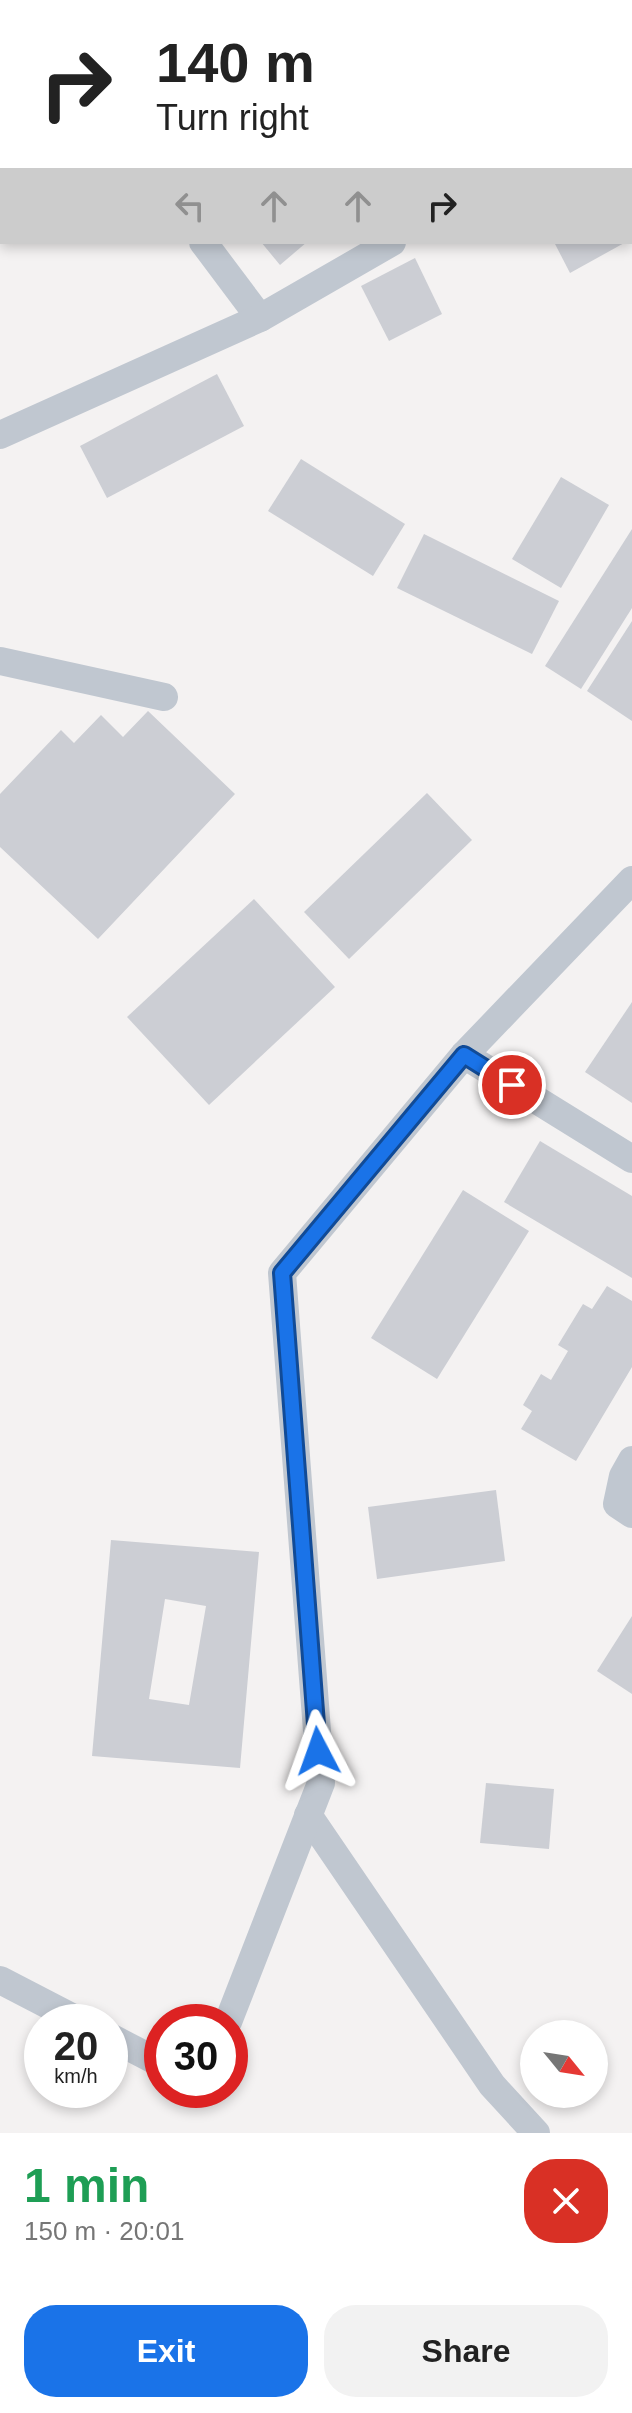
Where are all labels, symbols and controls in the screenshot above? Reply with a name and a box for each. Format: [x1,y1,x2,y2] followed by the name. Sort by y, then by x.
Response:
[156,31,315,94] text: 140 m
[24,32,128,136] icon: right
[156,97,309,138] text: Turn right
[168,184,212,228] icon: left
[252,184,296,228] icon: ahead
[336,184,380,228] icon: ahead
[420,184,464,228] icon: right
[478,1051,546,1119] pin
[490,1063,534,1107] icon: arrive
[276,1709,360,1793] position arrow
[144,2004,248,2108] speed limit sign: 30
[520,2020,608,2108] north arrow
[520,2020,608,2108] map controls
[54,2024,98,2068] text: 20
[54,2065,98,2087] text: km/h
[24,2159,149,2212] text: 1 min
[524,2159,608,2243] button: close
[24,2216,184,2246] text: 150 m · 20:01
[24,2305,308,2397] button: Exit
[324,2305,608,2397] button: Share

